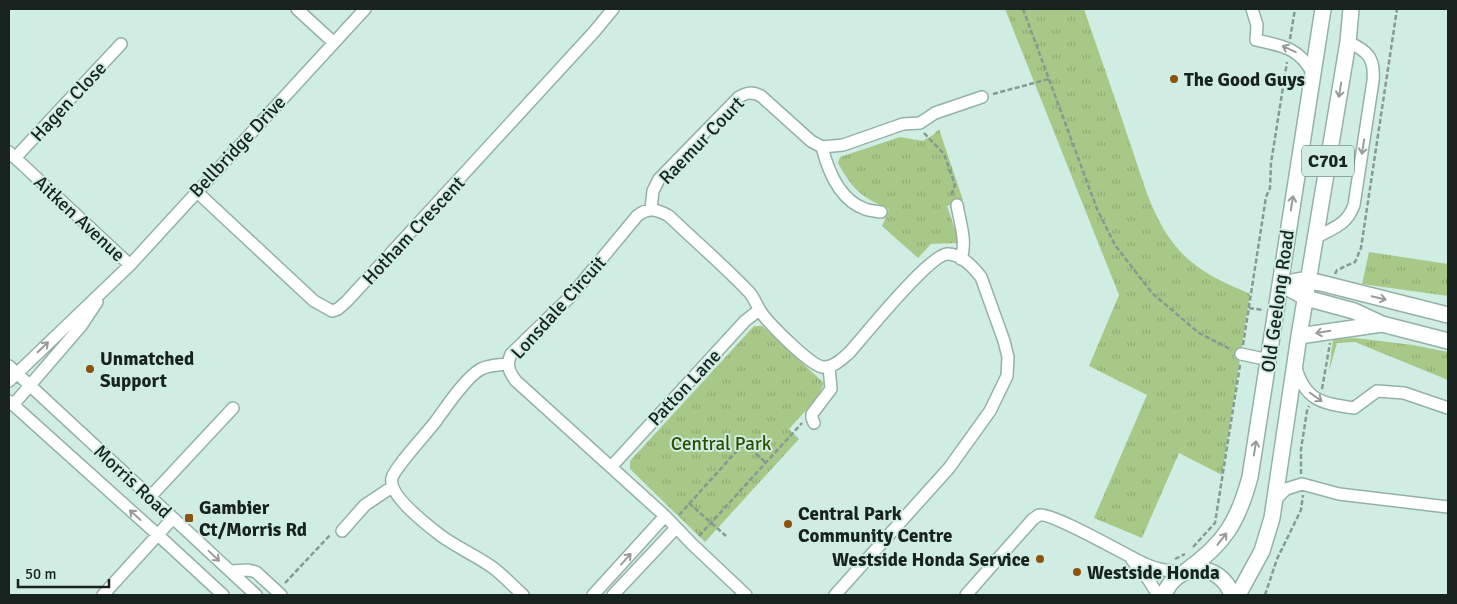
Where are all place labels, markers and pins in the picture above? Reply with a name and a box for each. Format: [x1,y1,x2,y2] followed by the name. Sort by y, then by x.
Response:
[1184,68,1305,92] place label: The Good Guys
[1168,73,1180,85] marker: The Good Guys
[100,347,194,393] place label: Unmatched Support
[84,363,96,375] marker: Unmatched Support
[199,496,307,542] place label: Gambier Ct/Morris Rd
[798,502,953,548] place label: Central Park Community Centre
[183,512,195,524] marker: Gambier Ct/Morris Rd
[782,518,794,530] marker: Central Park Community Centre
[832,548,1030,572] place label: Westside Honda Service
[1034,553,1046,565] marker: Westside Honda Service
[1087,561,1220,585] place label: Westside Honda
[1071,566,1083,578] marker: Westside Honda

